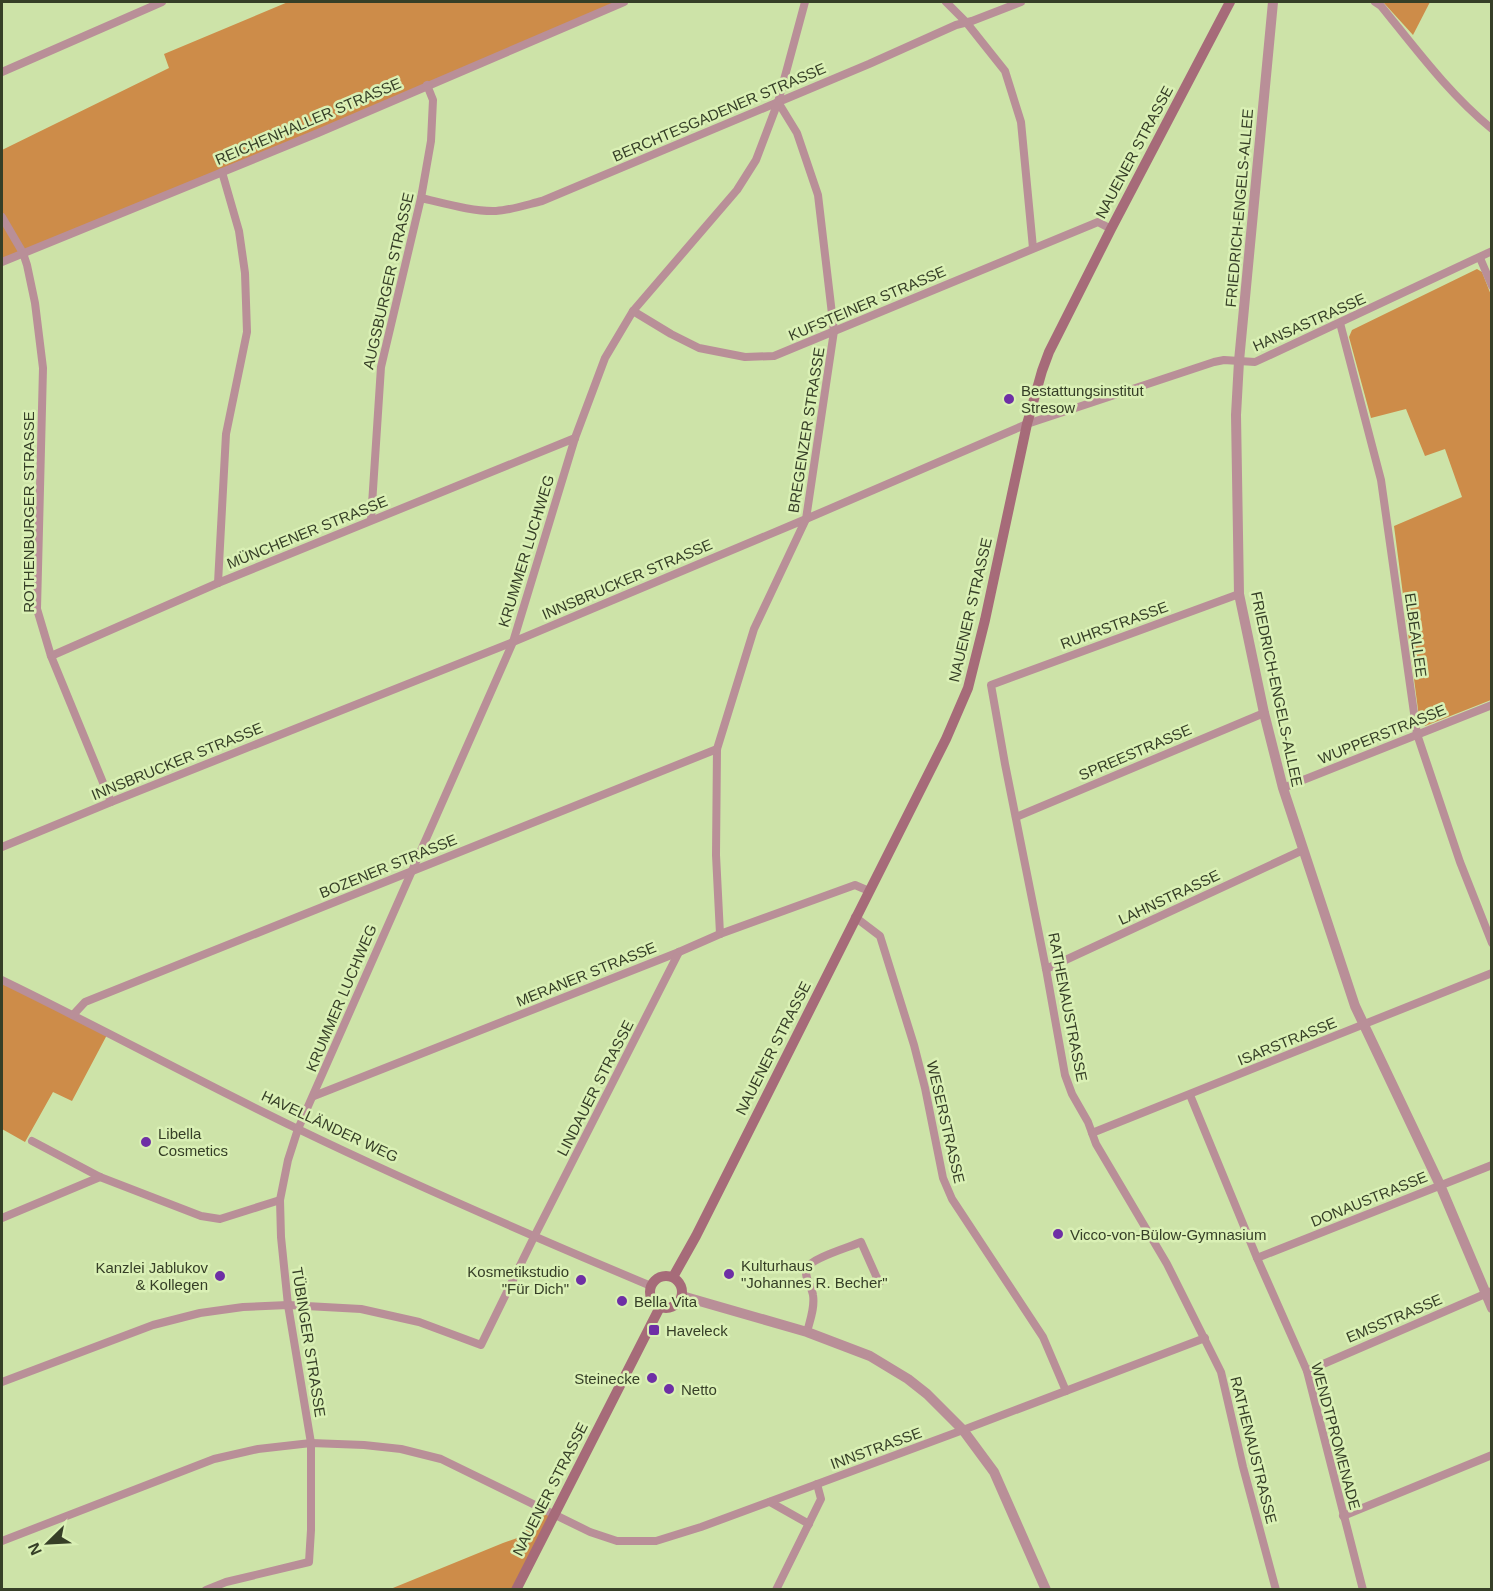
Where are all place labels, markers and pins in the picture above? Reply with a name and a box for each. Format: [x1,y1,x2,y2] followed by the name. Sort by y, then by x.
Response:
[1021,382,1144,416] place label: Bestattungsinstitut Stresow
[1002,392,1016,406] marker: Bestattungsinstitut Stresow
[158,1125,228,1159] place label: Libella Cosmetics
[139,1135,153,1149] marker: Libella Cosmetics
[1070,1226,1266,1243] place label: Vicco-von-Bülow-Gymnasium
[1051,1227,1065,1241] marker: Vicco-von-Bülow-Gymnasium
[741,1257,888,1291] place label: Kulturhaus "Johannes R. Becher"
[95,1259,208,1293] place label: Kanzlei Jablukov & Kollegen
[467,1263,569,1297] place label: Kosmetikstudio "Für Dich"
[722,1267,736,1281] marker: Kulturhaus "Johannes R. Becher"
[213,1269,227,1283] marker: Kanzlei Jablukov & Kollegen
[574,1273,588,1287] marker: Kosmetikstudio "Für Dich"
[634,1293,698,1310] place label: Bella Vita
[615,1294,629,1308] marker: Bella Vita
[666,1322,728,1339] place label: Haveleck
[647,1323,661,1337] marker: Haveleck
[574,1370,640,1387] place label: Steinecke
[645,1371,659,1385] marker: Steinecke
[681,1381,717,1398] place label: Netto
[662,1382,676,1396] marker: Netto

